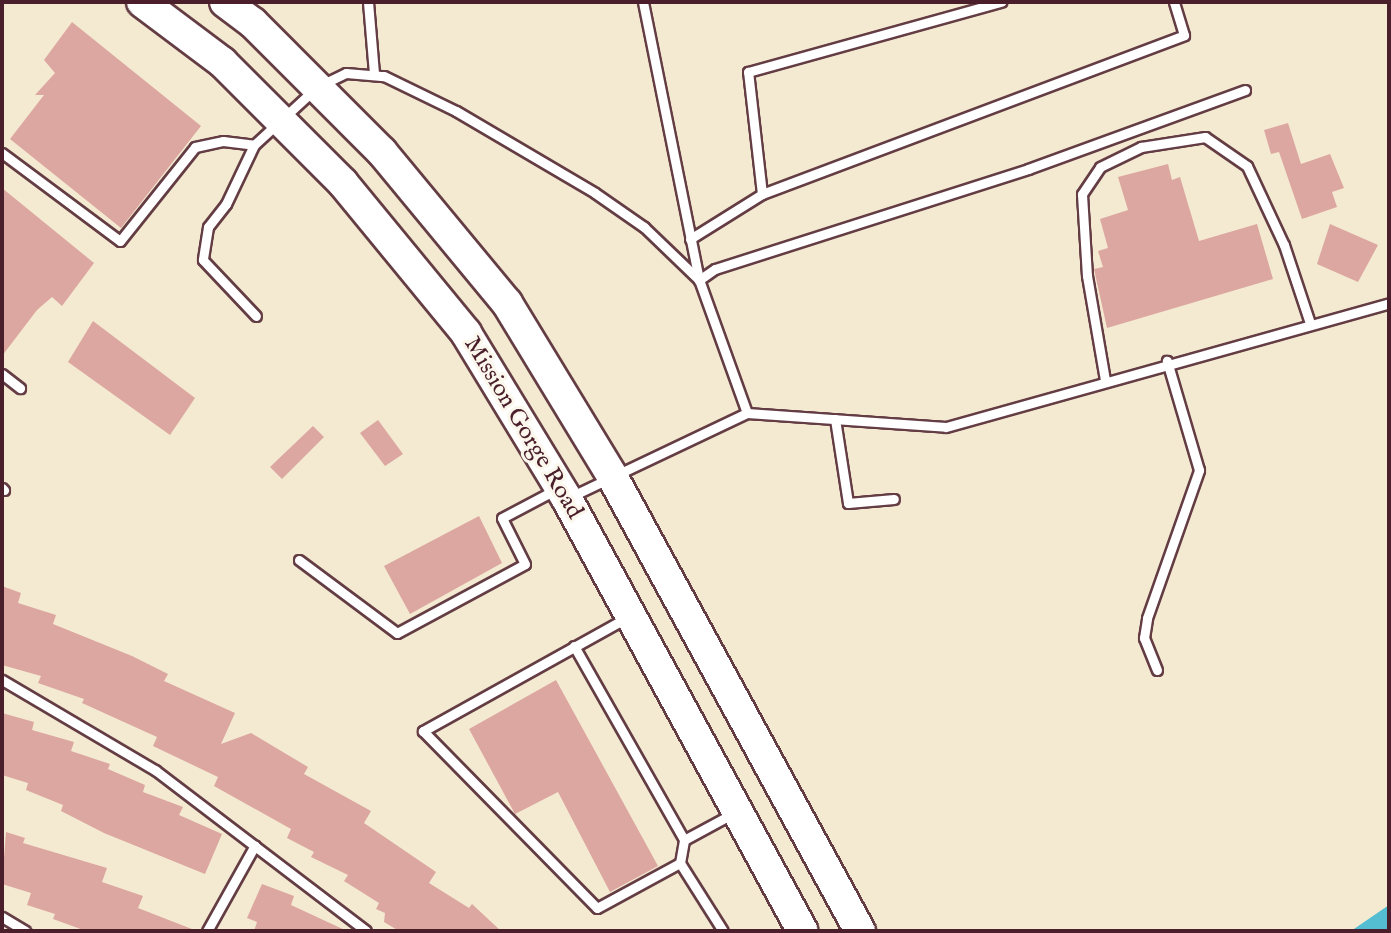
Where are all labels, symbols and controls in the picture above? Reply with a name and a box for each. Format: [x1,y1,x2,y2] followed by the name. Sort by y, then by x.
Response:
[457,332,589,524] street label: Mission Gorge Road

